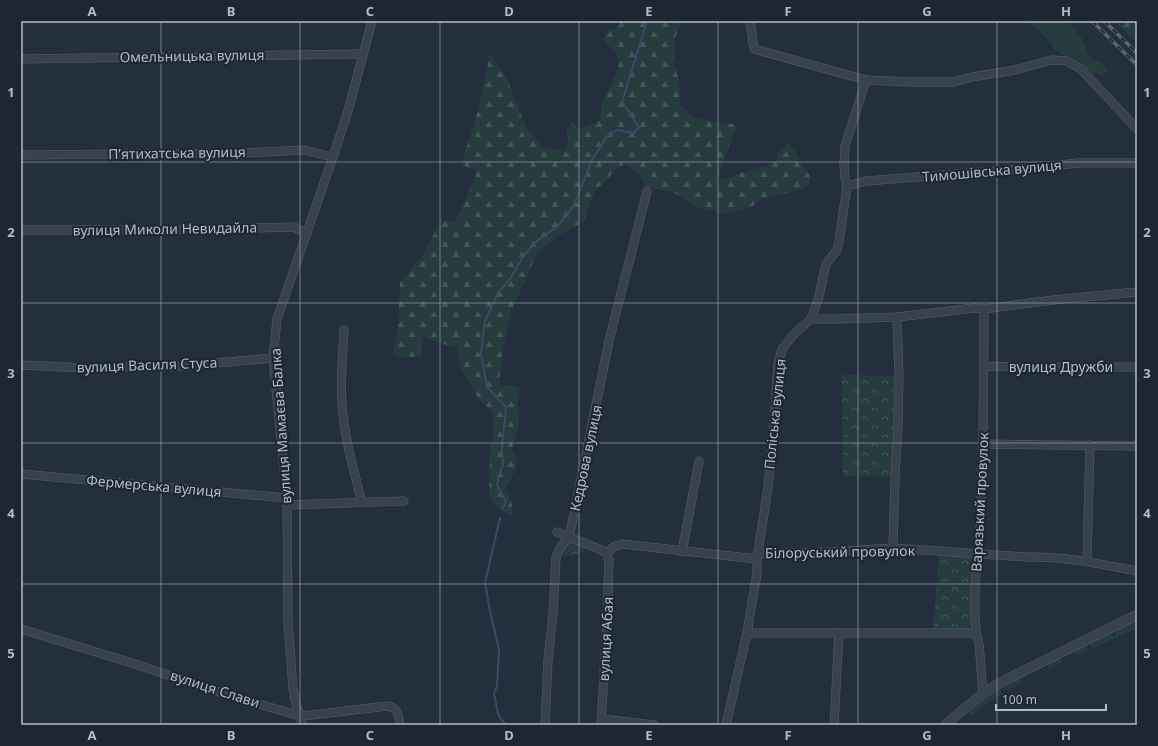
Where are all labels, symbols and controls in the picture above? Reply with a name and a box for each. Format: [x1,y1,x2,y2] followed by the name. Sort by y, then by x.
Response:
[88,2,97,20] text: A
[227,2,235,20] text: B
[366,2,374,20] text: C
[504,2,514,20] text: D
[645,2,653,20] text: E
[784,2,792,20] text: F
[922,2,932,20] text: G
[1061,2,1071,20] text: H
[119,45,265,66] street label: Омельницька вулиця
[7,83,15,101] text: 1
[1143,83,1151,101] text: 1
[108,142,246,163] street label: Пʼятихатська вулиця
[921,155,1063,186] street label: Тимошівська вулиця
[73,217,257,240] street label: вулиця Миколи Невидайла
[7,223,15,241] text: 2
[1143,223,1151,241] text: 2
[266,347,295,505] street label: вулиця Мамаєва Балка
[76,353,218,376] street label: вулиця Василя Стуса
[1009,357,1113,376] street label: вулиця Дружби
[759,358,790,470] street label: Поліська вулиця
[7,364,15,382] text: 3
[1143,364,1151,382] text: 3
[565,403,606,513] street label: Кедрова вулиця
[966,431,993,572] street label: Варязький провулок
[86,470,222,501] street label: Фермерська вулиця
[7,504,15,522] text: 4
[1143,504,1151,522] text: 4
[765,541,916,562] street label: Білоруський провулок
[594,596,617,682] street label: вулиця Абая
[7,644,15,662] text: 5
[1143,644,1151,662] text: 5
[168,665,262,712] street label: вулиця Слави
[996,686,1106,712] scale bar
[1002,691,1037,708] text: 100 m
[88,726,97,744] text: A
[227,726,235,744] text: B
[366,726,374,744] text: C
[504,726,514,744] text: D
[645,726,653,744] text: E
[784,726,792,744] text: F
[922,726,932,744] text: G
[1061,726,1071,744] text: H

